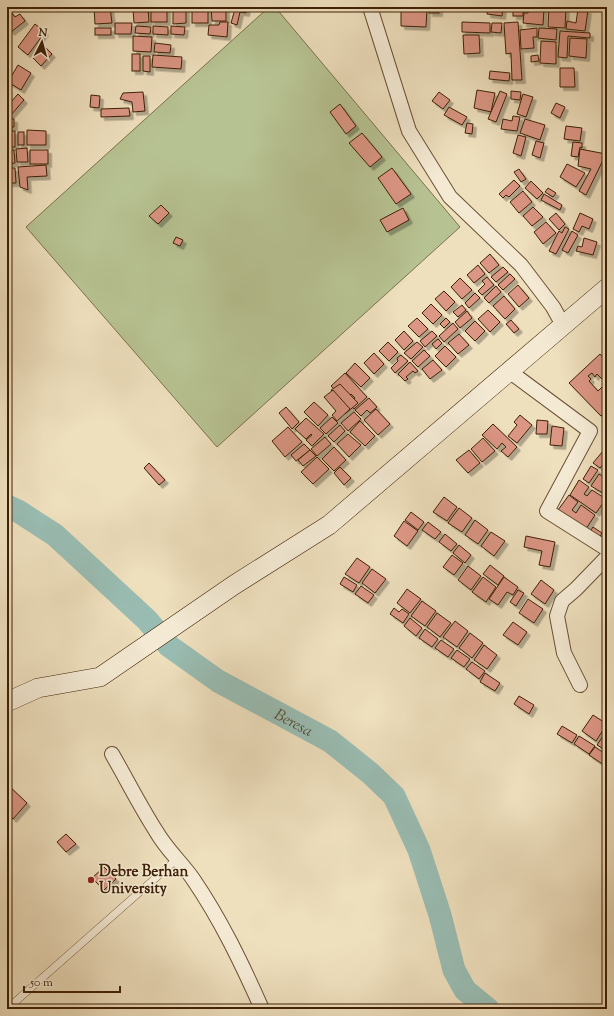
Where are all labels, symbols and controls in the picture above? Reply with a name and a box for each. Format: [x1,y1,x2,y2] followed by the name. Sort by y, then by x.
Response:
[22,22,62,62] north arrow
[37,25,48,41] text: N
[269,704,316,744] water label: Beresa
[99,862,188,900] place label: Debre Berhan University
[86,875,96,885] marker: Debre Berhan University
[24,968,120,994] scale bar
[29,974,53,992] text: 50 m

